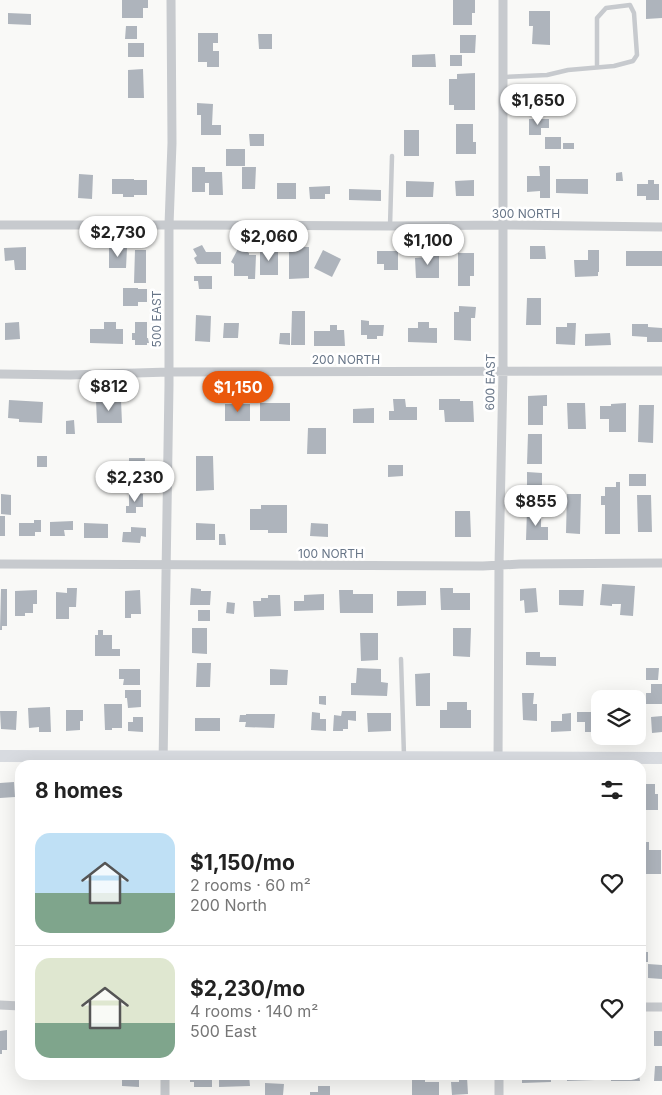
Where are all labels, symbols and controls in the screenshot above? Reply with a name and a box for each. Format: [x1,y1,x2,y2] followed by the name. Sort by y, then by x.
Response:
[497,84,579,126] pin: $1,650
[511,90,565,110] text: $1,650
[492,206,560,221] street label: 300 NORTH
[77,216,159,258] pin: $2,730
[228,220,310,262] pin: $2,060
[90,222,146,242] text: $2,730
[387,224,469,266] pin: $1,100
[240,226,298,246] text: $2,060
[403,230,453,250] text: $1,100
[149,290,164,347] street label: 500 EAST
[312,352,380,367] street label: 200 NORTH
[482,353,498,411] street label: 600 EAST
[79,370,139,412] pin: $812
[197,370,279,413] pin: $1,150
[90,376,128,396] text: $812
[213,377,263,397] text: $1,150
[94,460,176,503] pin: $2,230
[106,467,164,487] text: $2,230
[506,484,566,527] pin: $855
[515,491,557,511] text: $855
[298,546,364,561] street label: 100 NORTH
[591,690,646,745] map controls
[591,690,646,745] button: layers
[598,776,626,804] icon: filters
[35,778,123,803] text: 8 homes
[190,850,295,875] text: $1,150/mo
[75,853,135,913] icon: home
[598,869,626,897] icon: heart
[190,875,311,895] text: 2 rooms · 60 m²
[190,895,267,915] text: 200 North
[190,976,305,1001] text: $2,230/mo
[75,978,135,1038] icon: home
[598,994,626,1022] icon: heart
[190,1001,318,1021] text: 4 rooms · 140 m²
[190,1021,257,1041] text: 500 East

